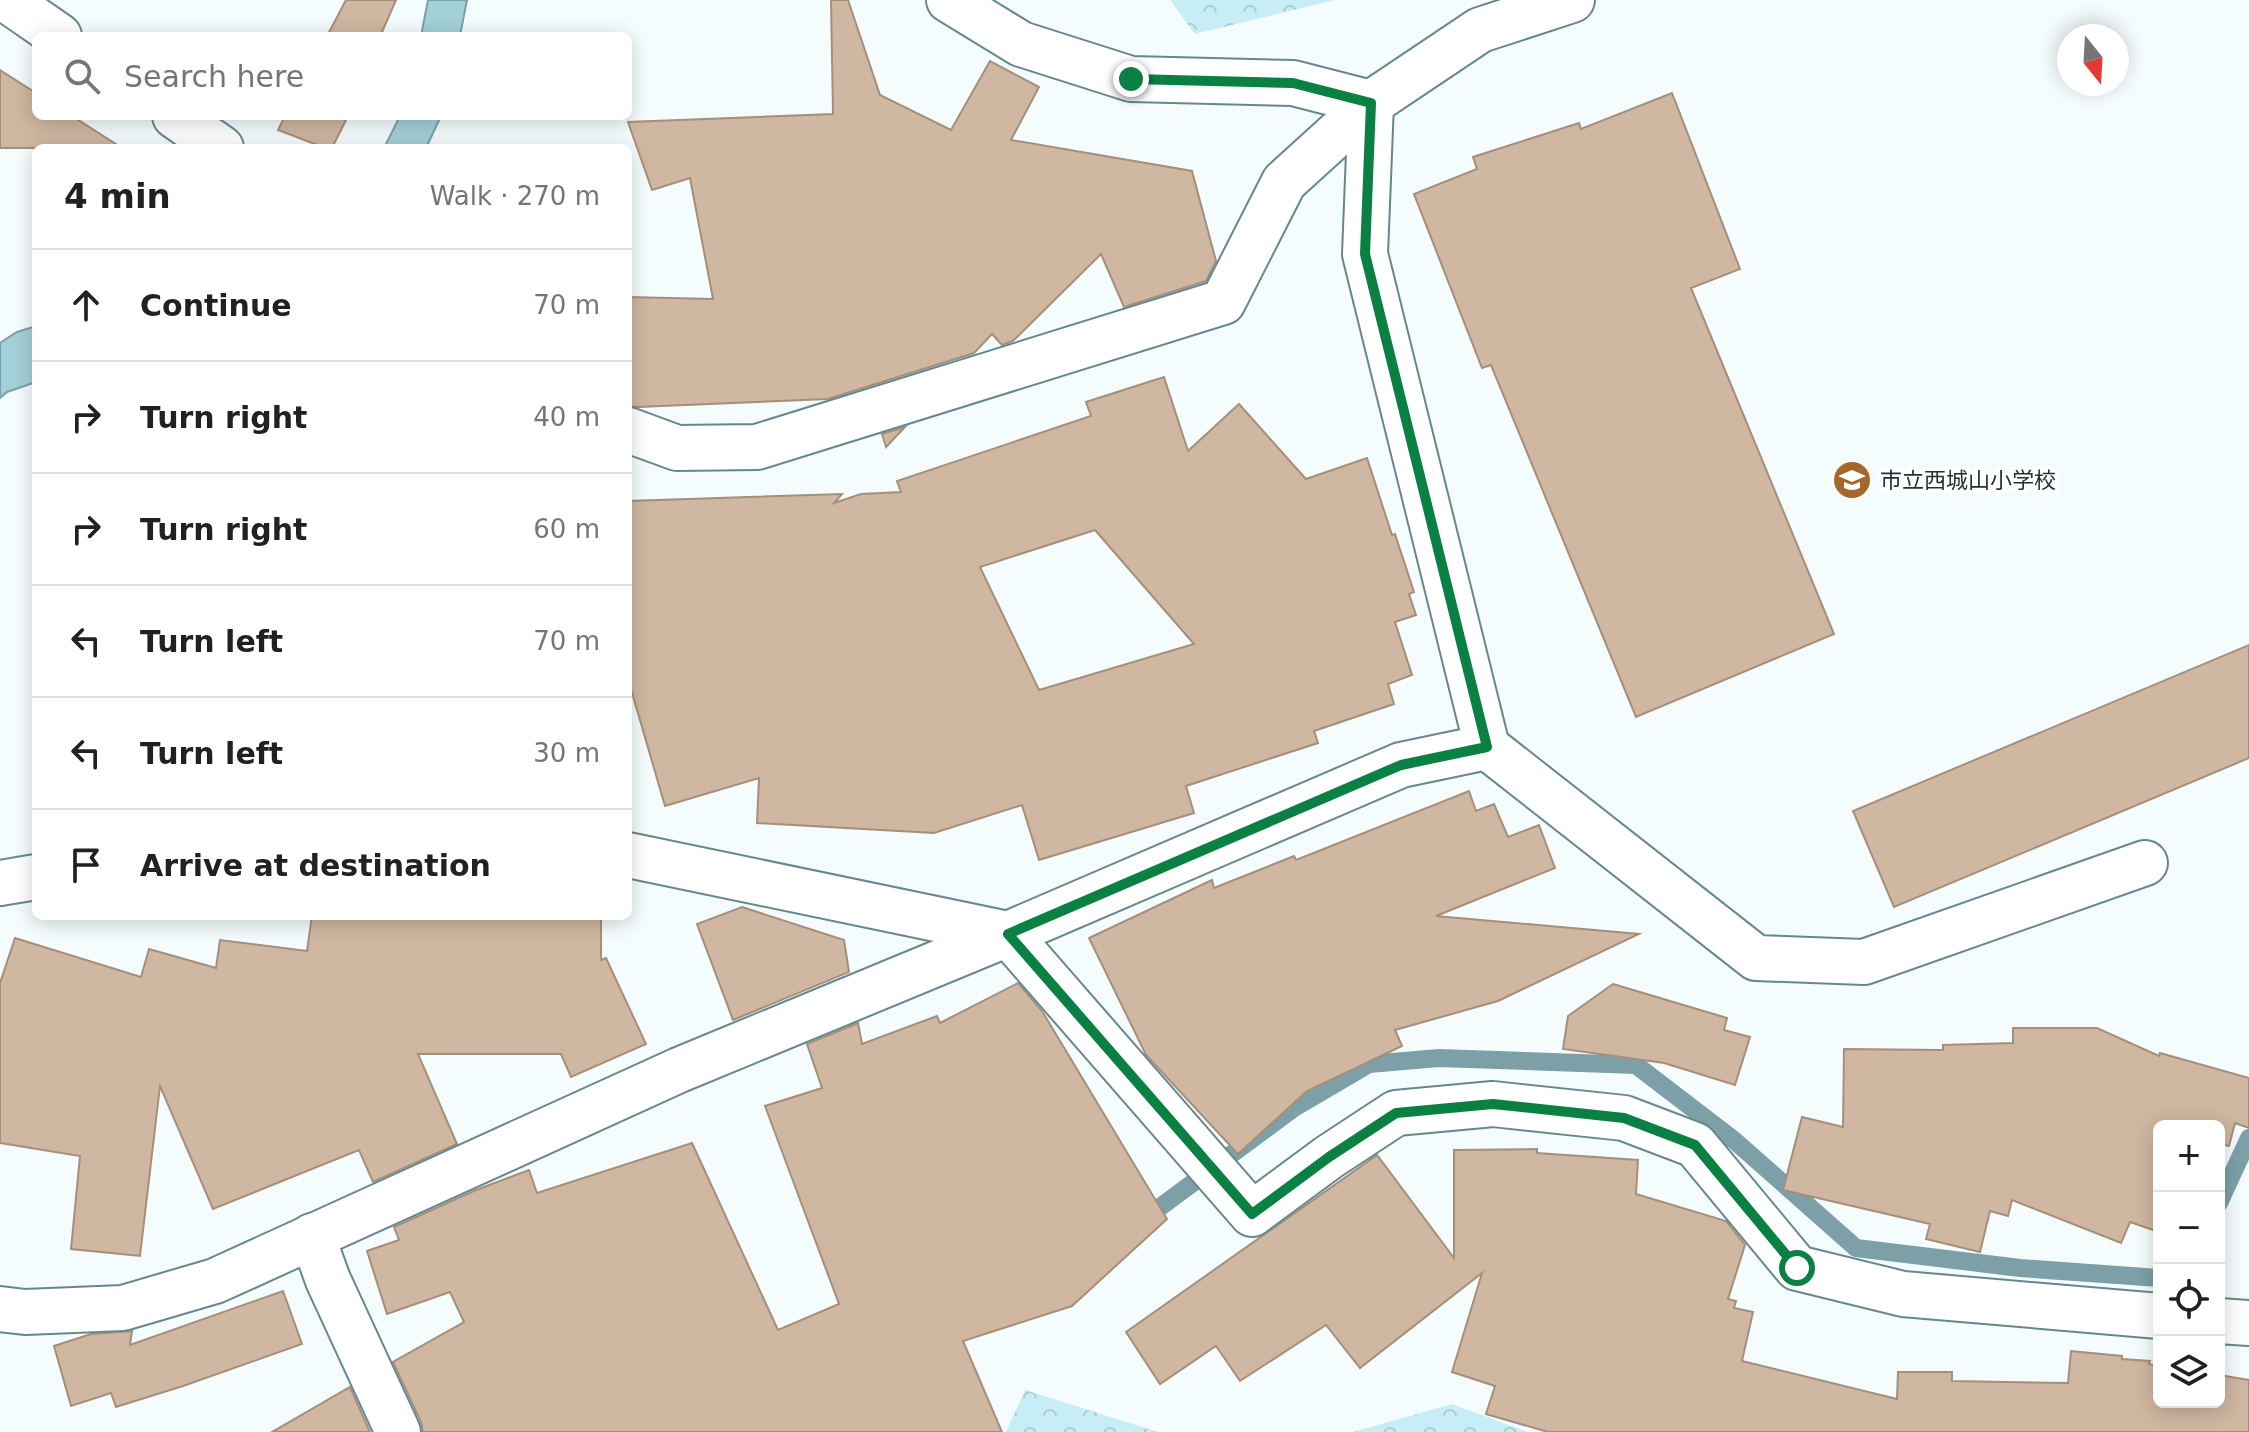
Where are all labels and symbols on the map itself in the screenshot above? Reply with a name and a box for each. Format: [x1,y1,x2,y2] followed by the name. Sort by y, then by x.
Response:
[2057,24,2129,96] north arrow
[1113,61,1149,97] route end
[1831,459,1873,501] school or university icon: 市立西城山小学校
[1880,468,2056,493] place label: 市立西城山小学校
[1779,1250,1815,1286] route start

